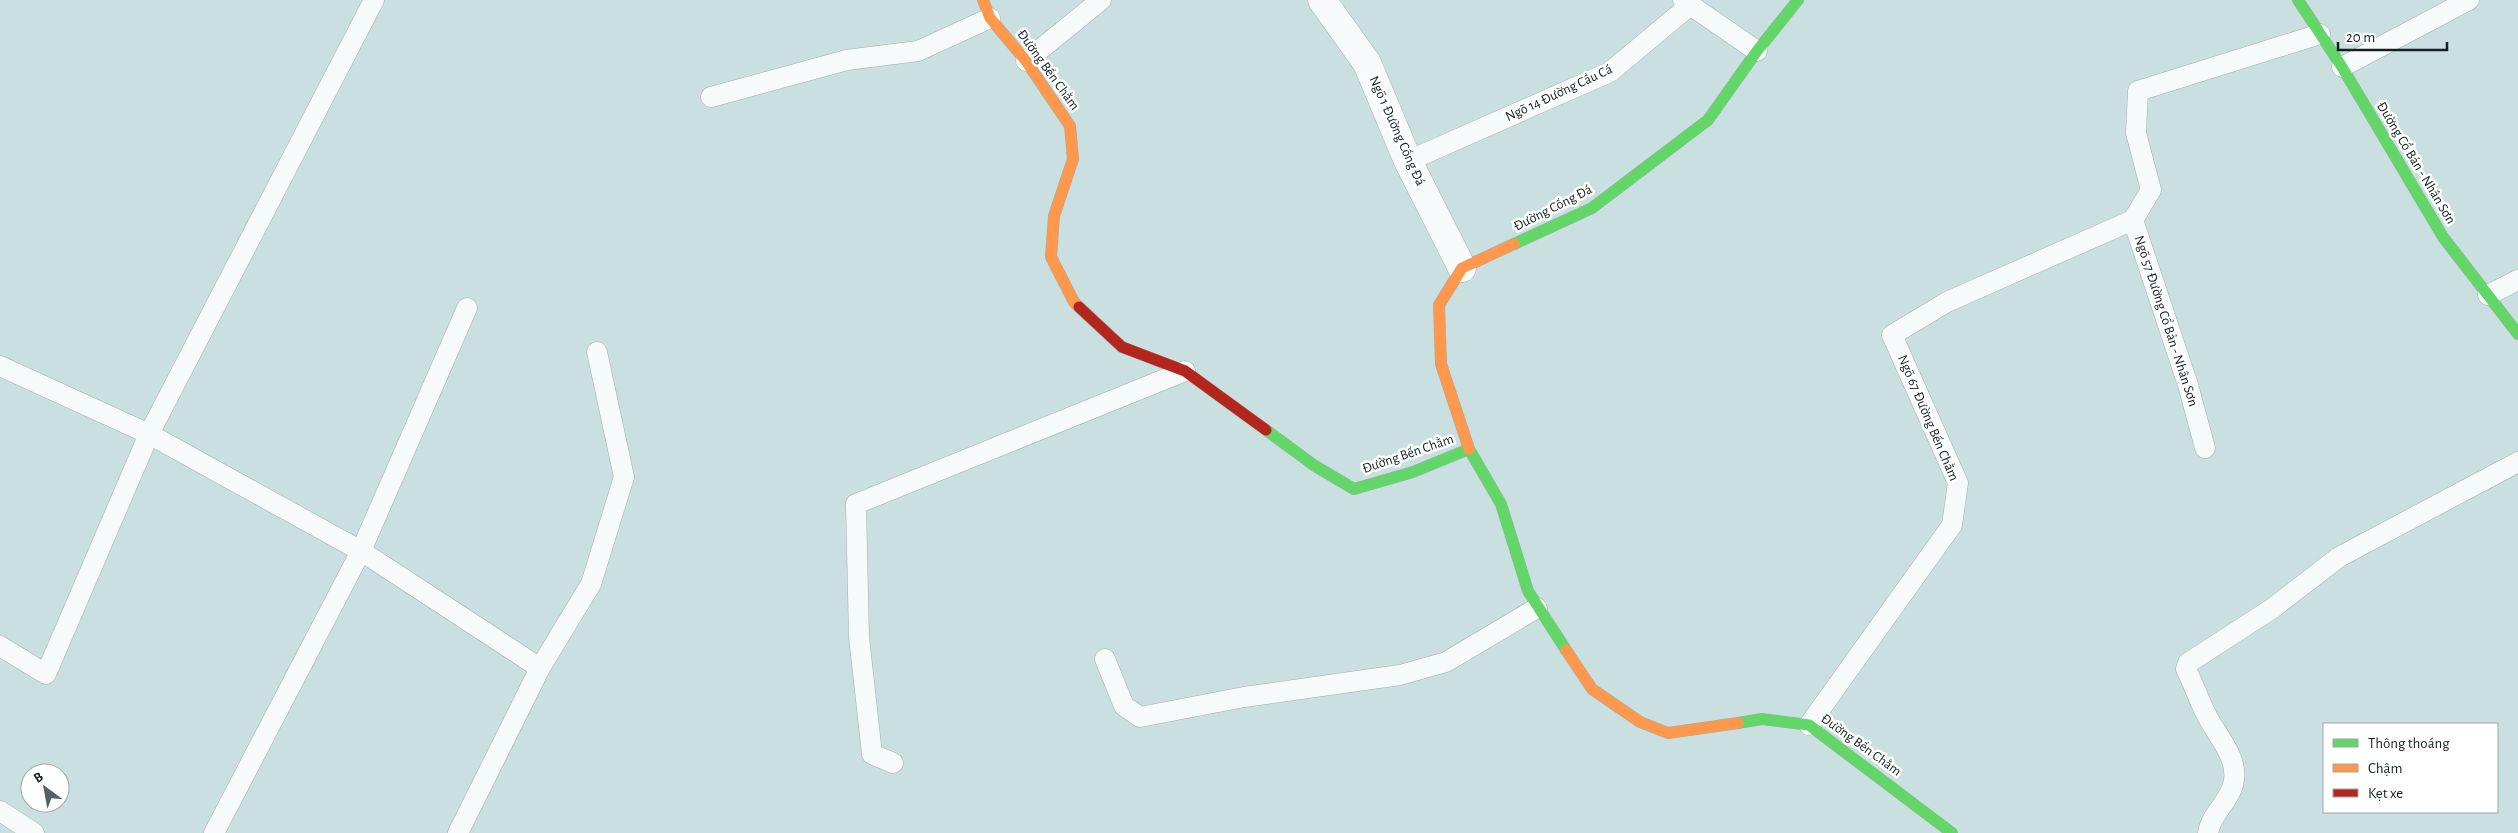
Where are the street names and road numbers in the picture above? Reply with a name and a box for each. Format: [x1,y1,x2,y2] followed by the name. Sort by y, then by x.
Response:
[1014,27,1083,113] street label: Đường Bến Chằm
[1503,61,1615,124] street label: Ngõ 14 Đường Cầu Cá
[1367,74,1429,188] street label: Ngõ 1 Đường Cống Đá
[2374,99,2460,226] street label: Đường Cổ Bản - Nhân Sơn
[1511,181,1595,234] street label: Đường Cống Đá
[2132,233,2202,408] street label: Ngõ 57 Đường Cổ Bản - Nhân Sơn
[1895,353,1962,483] street label: Ngõ 67 Đường Bến Chằm
[1360,431,1455,476] street label: Đường Bến Chằm
[1818,710,1904,779] street label: Đường Bến Chằm

